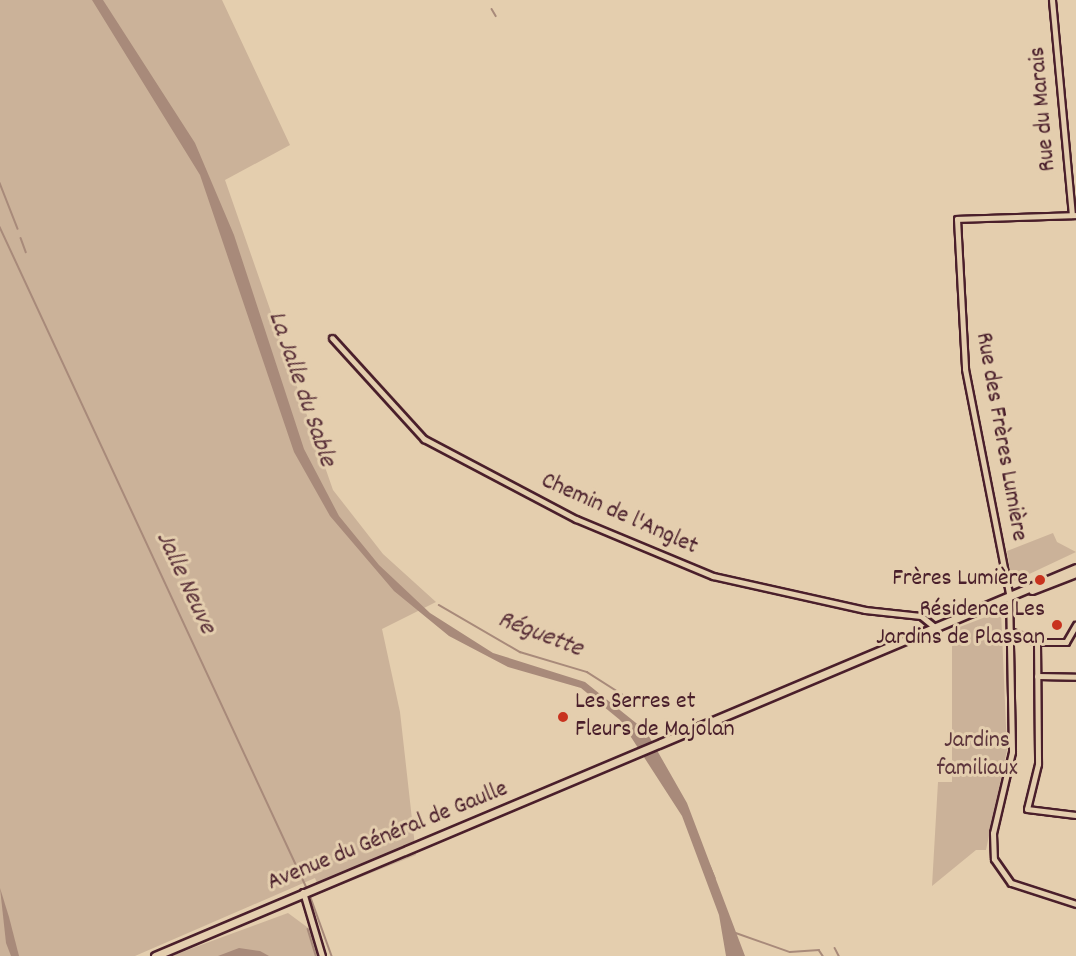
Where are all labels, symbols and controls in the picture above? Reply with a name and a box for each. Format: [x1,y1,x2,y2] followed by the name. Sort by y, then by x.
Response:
[1024,45,1064,173] street label: Rue du Marais
[260,307,342,471] water label: La Jalle du Sable
[967,330,1033,544] street label: Rue des Frères Lumière
[536,468,702,562] street label: Chemin de l'Anglet
[148,527,222,639] water label: Jalle Neuve
[892,566,1028,594] place label: Frères Lumière
[1033,573,1047,587] marker: Frères Lumière
[876,597,1045,653] place label: Résidence Les Jardins de Plassan
[493,605,587,665] water label: Réguette
[1050,618,1064,632] marker: Résidence Les Jardins de Plassan
[575,689,734,745] place label: Les Serres et Fleurs de Majolan
[556,710,570,724] marker: Les Serres et Fleurs de Majolan
[936,728,1018,784] park label: Jardins familiaux
[264,776,512,898] street label: Avenue du Général de Gaulle

